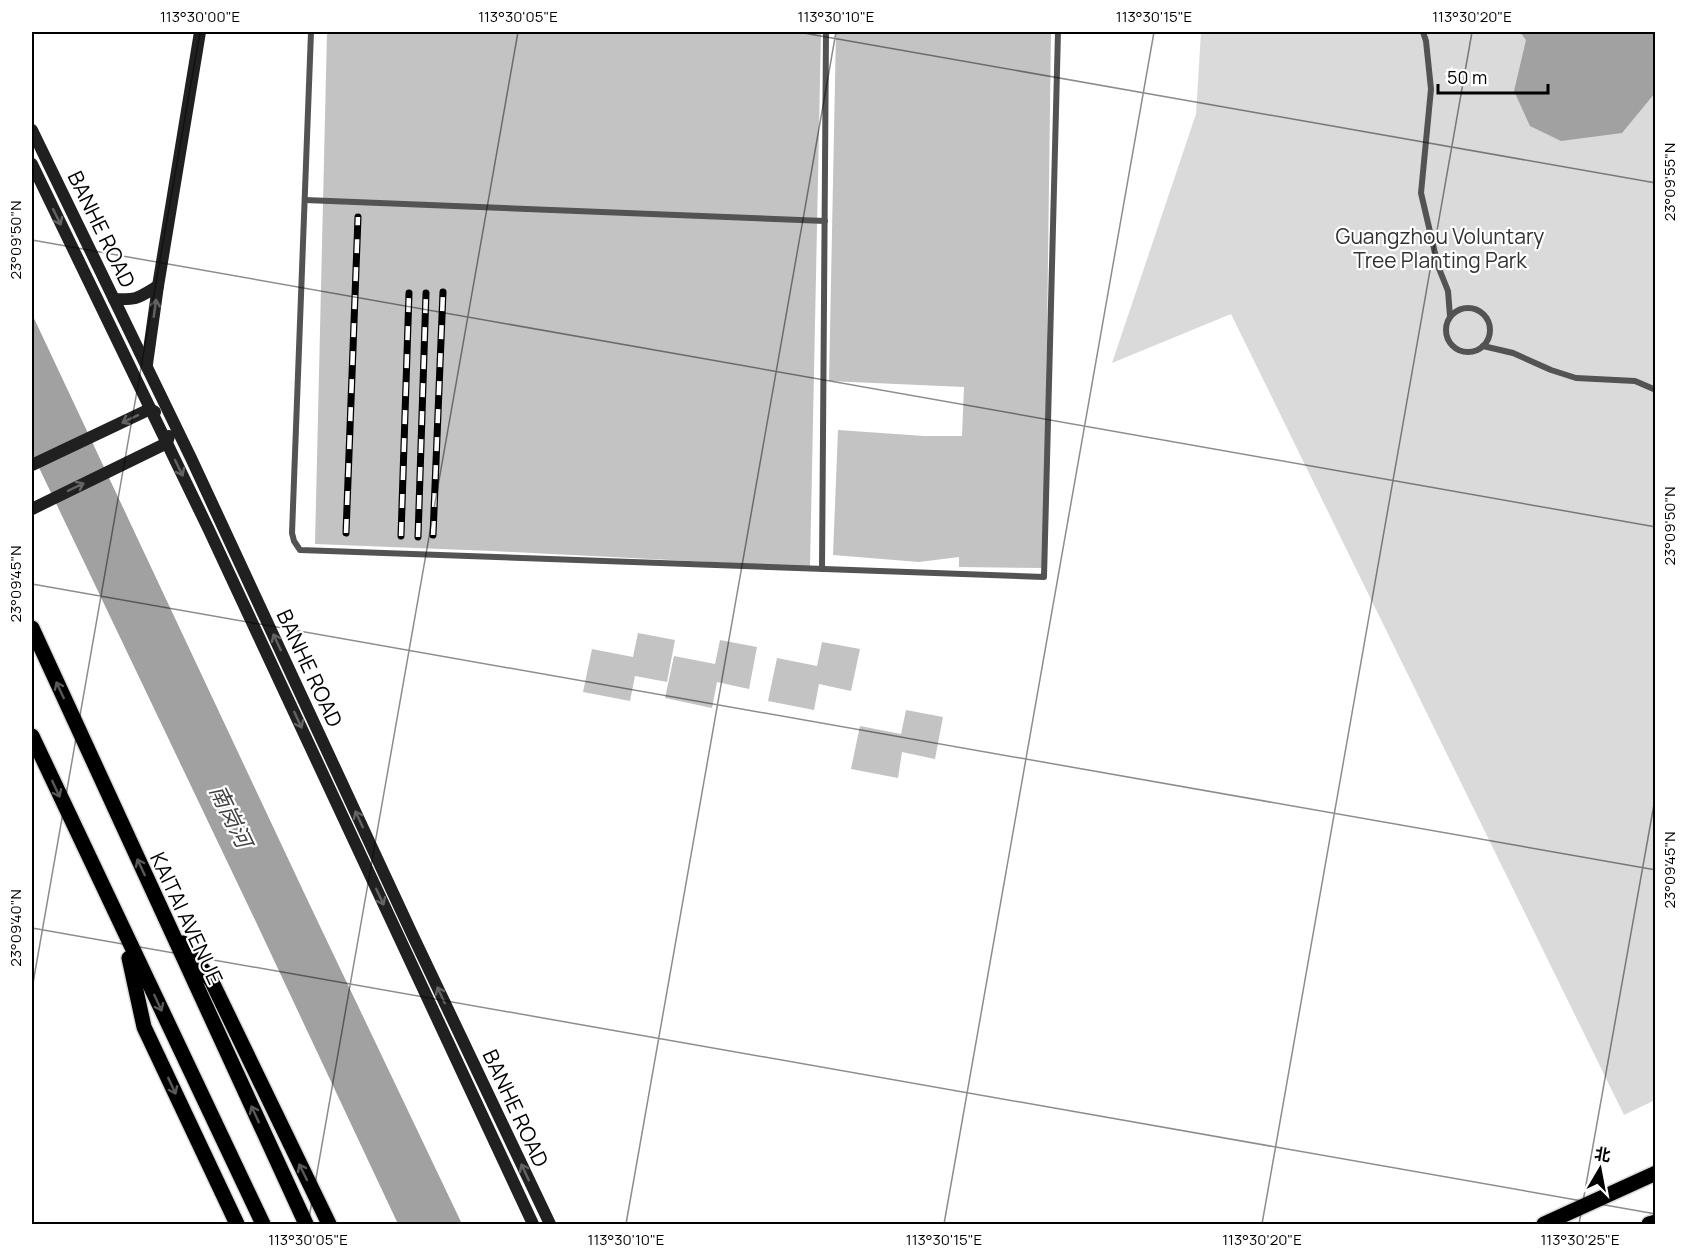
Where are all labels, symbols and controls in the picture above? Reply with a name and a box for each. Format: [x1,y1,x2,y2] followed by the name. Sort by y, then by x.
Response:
[160,6,240,27] text: 113°30'00"E
[478,6,558,27] text: 113°30'05"E
[798,6,874,27] text: 113°30'10"E
[1116,6,1192,27] text: 113°30'15"E
[1432,6,1512,27] text: 113°30'20"E
[1438,57,1548,95] scale bar
[1447,65,1487,89] text: 50 m
[1659,143,1680,221] text: 23°09'55"N
[62,166,142,292] street label: BANHE ROAD
[5,200,26,280] text: 23°09'50"N
[52,207,63,225] one-way arrow
[1336,222,1544,274] park label: Guangzhou Voluntary Tree Planting Park
[149,298,160,318] one-way arrow
[122,413,140,425] one-way arrow
[173,458,185,476] one-way arrow
[67,480,85,492] one-way arrow
[1659,486,1680,566] text: 23°09'50"N
[5,545,26,623] text: 23°09'45"N
[271,605,349,731] street label: BANHE ROAD
[270,633,282,651] one-way arrow
[53,681,65,699] one-way arrow
[292,711,304,729] one-way arrow
[51,779,63,797] one-way arrow
[203,780,261,856] water label: 南岗河
[352,810,364,828] one-way arrow
[1659,831,1680,909] text: 23°09'45"N
[144,847,230,989] street label: KAITAI AVENUE
[135,859,146,877] one-way arrow
[375,887,387,905] one-way arrow
[5,889,26,967] text: 23°09'40"N
[435,987,447,1005] one-way arrow
[152,994,164,1012] one-way arrow
[477,1045,555,1171] street label: BANHE ROAD
[166,1077,178,1095] one-way arrow
[249,1106,260,1124] one-way arrow
[1570,1139,1630,1199] north arrow
[1593,1142,1612,1166] text: 北
[297,1163,309,1181] one-way arrow
[518,1163,530,1181] one-way arrow
[268,1229,348,1250] text: 113°30'05"E
[588,1229,664,1250] text: 113°30'10"E
[906,1229,982,1250] text: 113°30'15"E
[1222,1229,1302,1250] text: 113°30'20"E
[1540,1229,1620,1250] text: 113°30'25"E

